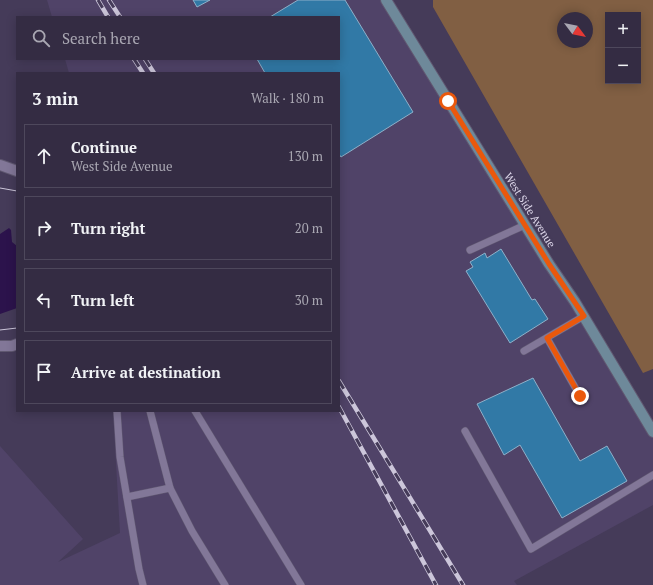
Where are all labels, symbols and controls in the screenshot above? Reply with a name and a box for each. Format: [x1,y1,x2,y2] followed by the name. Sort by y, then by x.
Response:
[557,12,593,48] north arrow
[605,12,641,84] map controls
[605,12,641,48] button: +
[16,16,340,60] search box
[30,27,52,49] icon: search
[62,28,140,48] text: Search here
[605,48,641,84] button: −
[32,87,79,110] text: 3 min
[251,89,324,107] text: Walk · 180 m
[439,92,457,110] route start
[71,137,137,157] text: Continue
[33,145,55,167] icon: ahead
[288,147,323,165] text: 130 m
[71,157,173,175] text: West Side Avenue
[501,170,559,251] street label: West Side Avenue
[33,217,55,239] icon: right
[71,218,146,238] text: Turn right
[295,219,323,237] text: 20 m
[33,289,55,311] icon: left
[71,290,135,310] text: Turn left
[295,291,323,309] text: 30 m
[33,361,55,383] icon: arrive
[71,362,221,382] text: Arrive at destination
[571,387,589,405] route end

